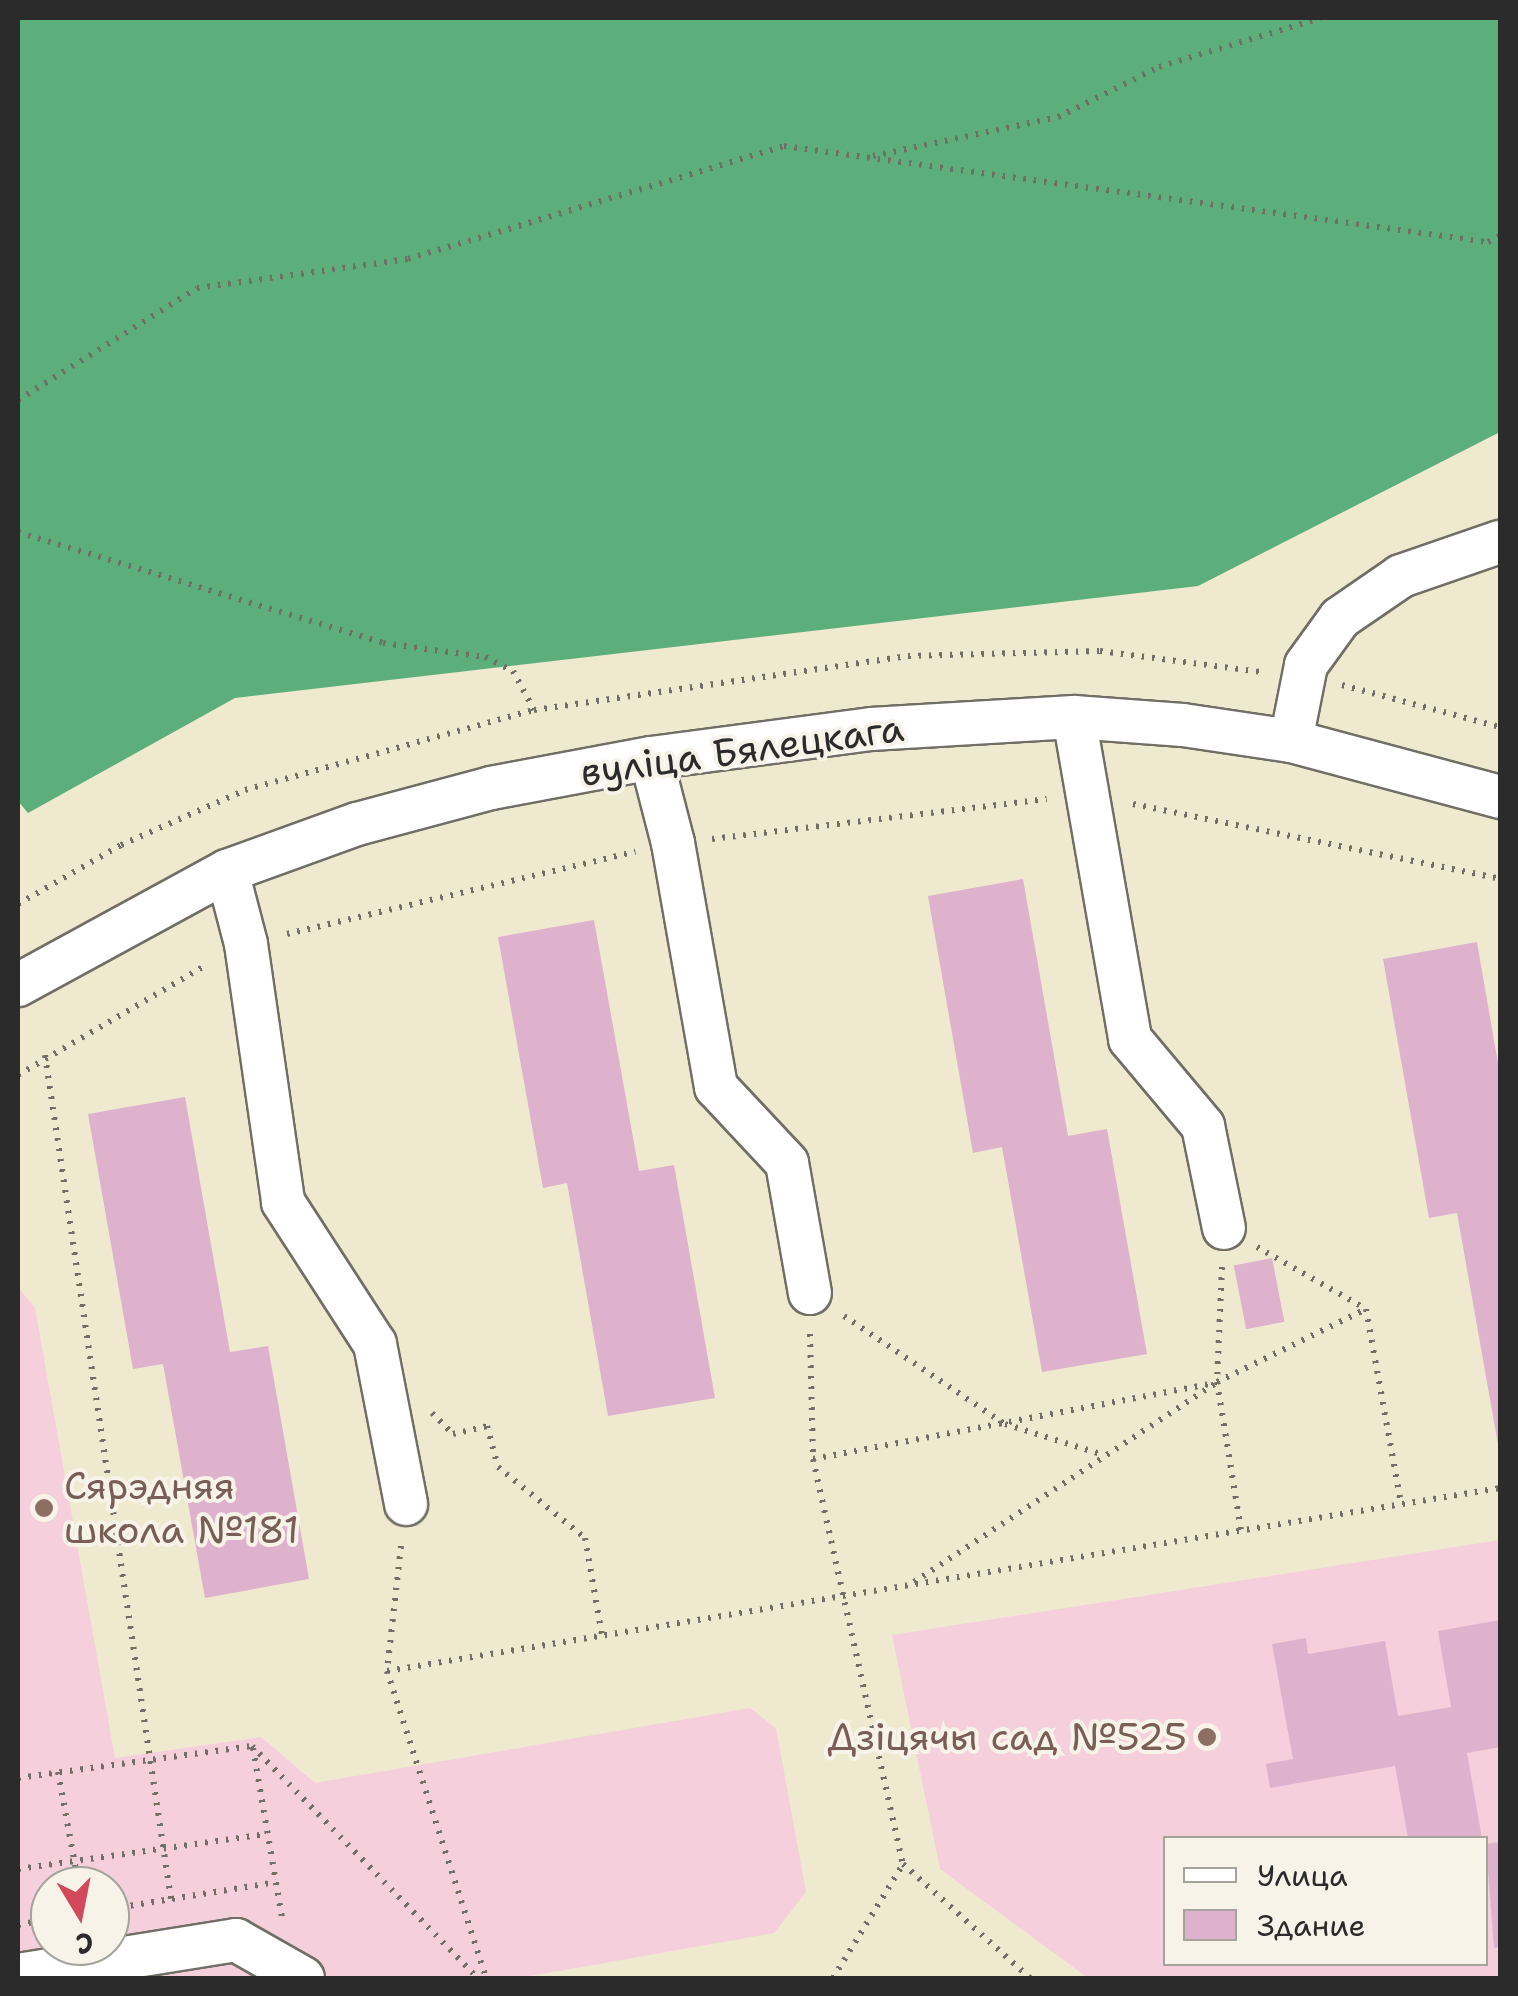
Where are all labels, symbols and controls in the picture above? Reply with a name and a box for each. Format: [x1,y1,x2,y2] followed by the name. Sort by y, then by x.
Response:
[578,705,906,795] street label: вуліца Бялецкага
[64,1463,299,1552] place label: Сярэдняя школа №181
[33,1497,55,1519] marker: Сярэдняя школа №181
[828,1714,1187,1760] place label: Дзіцячы сад №525
[1196,1726,1218,1748] marker: Дзіцячы сад №525
[1163,1836,1488,1966] legend
[1257,1855,1348,1896] text: Улица
[30,1866,130,1966] north arrow
[1257,1905,1366,1946] text: Здание
[73,1923,97,1964] text: С

